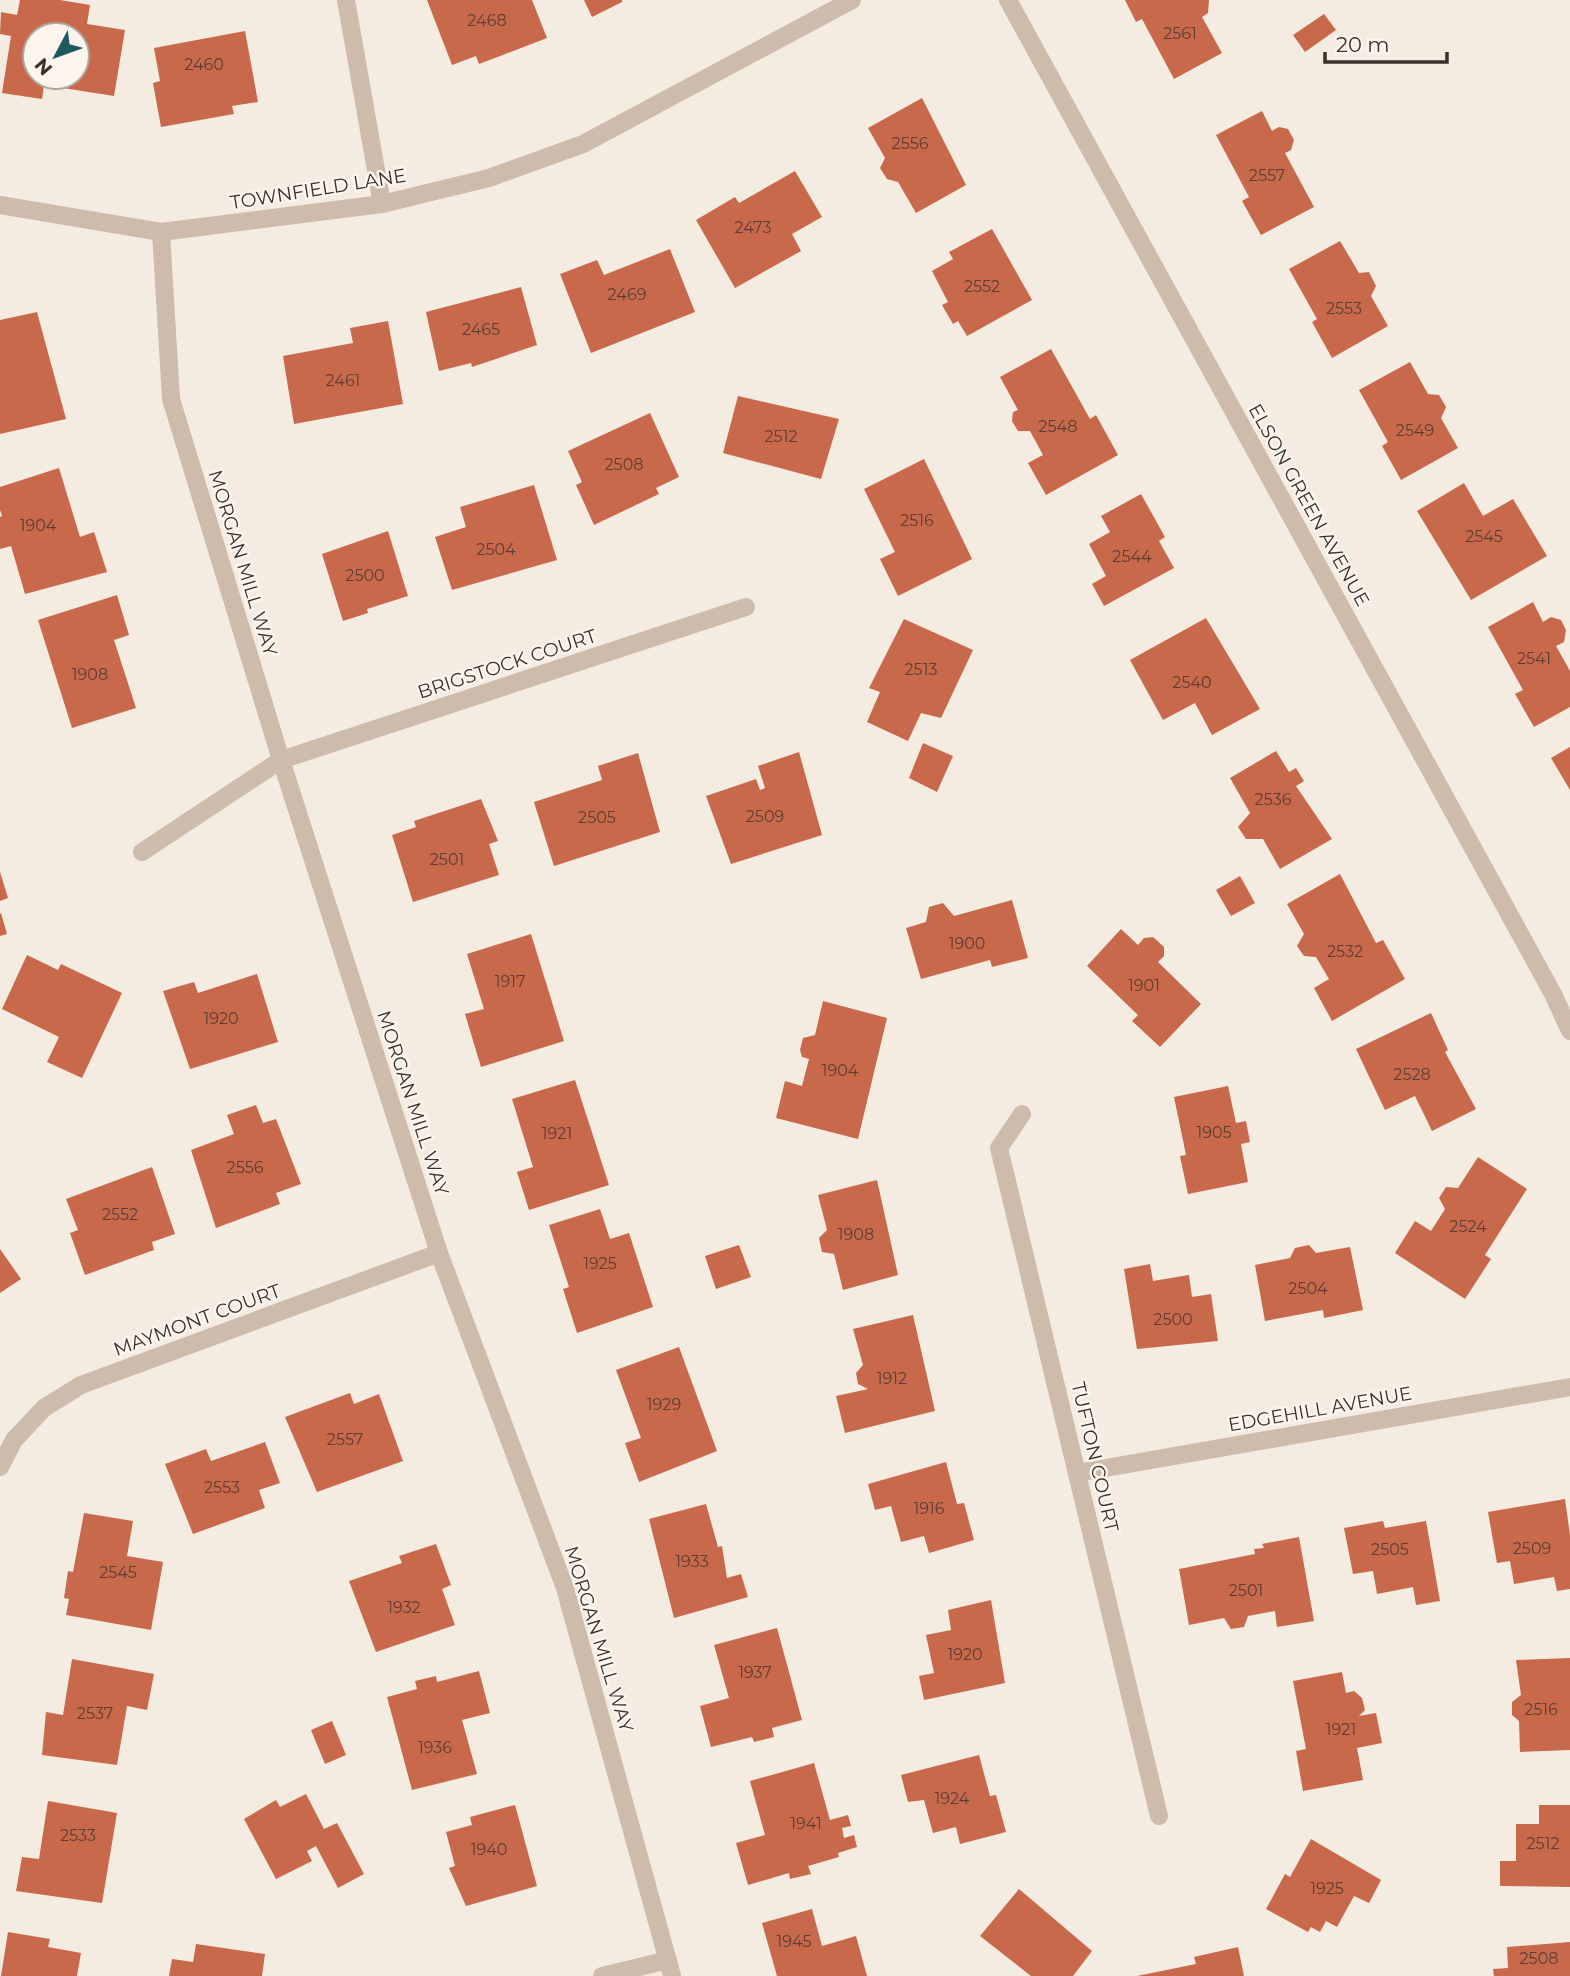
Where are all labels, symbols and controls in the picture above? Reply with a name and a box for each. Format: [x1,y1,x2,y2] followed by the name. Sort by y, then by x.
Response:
[467,11,507,30] house number: 2468
[21,21,91,91] north arrow
[1325,21,1448,65] scale bar
[1163,24,1197,43] house number: 2561
[1336,32,1390,57] text: 20 m
[30,53,57,80] text: N
[184,55,224,74] house number: 2460
[892,134,929,153] house number: 2556
[228,164,408,214] street label: TOWNFIELD LANE
[1249,166,1285,185] house number: 2557
[735,218,771,237] house number: 2473
[964,277,1000,296] house number: 2552
[608,285,646,304] house number: 2469
[1326,299,1362,318] house number: 2553
[462,320,500,339] house number: 2465
[326,371,360,390] house number: 2461
[1244,400,1374,610] street label: ELSON GREEN AVENUE
[1038,417,1078,436] house number: 2548
[1396,421,1434,440] house number: 2549
[764,427,798,446] house number: 2512
[605,455,643,474] house number: 2508
[204,467,282,660] street label: MORGAN MILL WAY
[900,511,934,530] house number: 2516
[20,516,57,535] house number: 1904
[1465,527,1503,546] house number: 2545
[476,540,516,559] house number: 2504
[1112,547,1152,566] house number: 2544
[345,566,385,585] house number: 2500
[415,624,599,704] street label: BRIGSTOCK COURT
[1517,649,1551,668] house number: 2541
[905,660,937,679] house number: 2513
[72,665,108,684] house number: 1908
[1172,673,1212,692] house number: 2540
[1255,790,1292,809] house number: 2536
[746,807,784,826] house number: 2509
[578,808,616,827] house number: 2505
[430,850,464,869] house number: 2501
[949,934,985,953] house number: 1900
[1327,942,1363,961] house number: 2532
[495,972,525,991] house number: 1917
[1128,976,1160,995] house number: 1901
[372,1008,454,1199] street label: MORGAN MILL WAY
[203,1009,239,1028] house number: 1920
[822,1061,859,1080] house number: 1904
[1393,1065,1431,1084] house number: 2528
[1196,1123,1232,1142] house number: 1905
[542,1124,572,1143] house number: 1921
[227,1158,264,1177] house number: 2556
[102,1205,138,1224] house number: 2552
[1449,1217,1487,1236] house number: 2524
[838,1225,874,1244] house number: 1908
[583,1254,617,1273] house number: 1925
[110,1279,284,1361] street label: MAYMONT COURT
[1288,1279,1328,1298] house number: 2504
[1153,1310,1193,1329] house number: 2500
[877,1369,907,1388] house number: 1912
[1067,1380,1123,1534] street label: TUFTON COURT
[1226,1382,1414,1436] street label: EDGEHILL AVENUE
[647,1395,681,1414] house number: 1929
[327,1430,363,1449] house number: 2557
[204,1478,240,1497] house number: 2553
[913,1499,945,1518] house number: 1916
[1513,1539,1551,1558] house number: 2509
[1371,1540,1409,1559] house number: 2505
[560,1543,638,1736] street label: MORGAN MILL WAY
[675,1552,709,1571] house number: 1933
[99,1563,137,1582] house number: 2545
[1229,1581,1263,1600] house number: 2501
[387,1598,421,1617] house number: 1932
[947,1645,983,1664] house number: 1920
[738,1663,772,1682] house number: 1937
[1524,1700,1558,1719] house number: 2516
[77,1704,113,1723] house number: 2537
[1326,1720,1356,1739] house number: 1921
[418,1738,452,1757] house number: 1936
[935,1789,970,1808] house number: 1924
[790,1814,822,1833] house number: 1941
[60,1826,96,1845] house number: 2533
[1526,1834,1560,1853] house number: 2512
[471,1840,507,1859] house number: 1940
[1310,1879,1344,1898] house number: 1925
[776,1932,812,1951] house number: 1945
[1520,1949,1558,1968] house number: 2508

